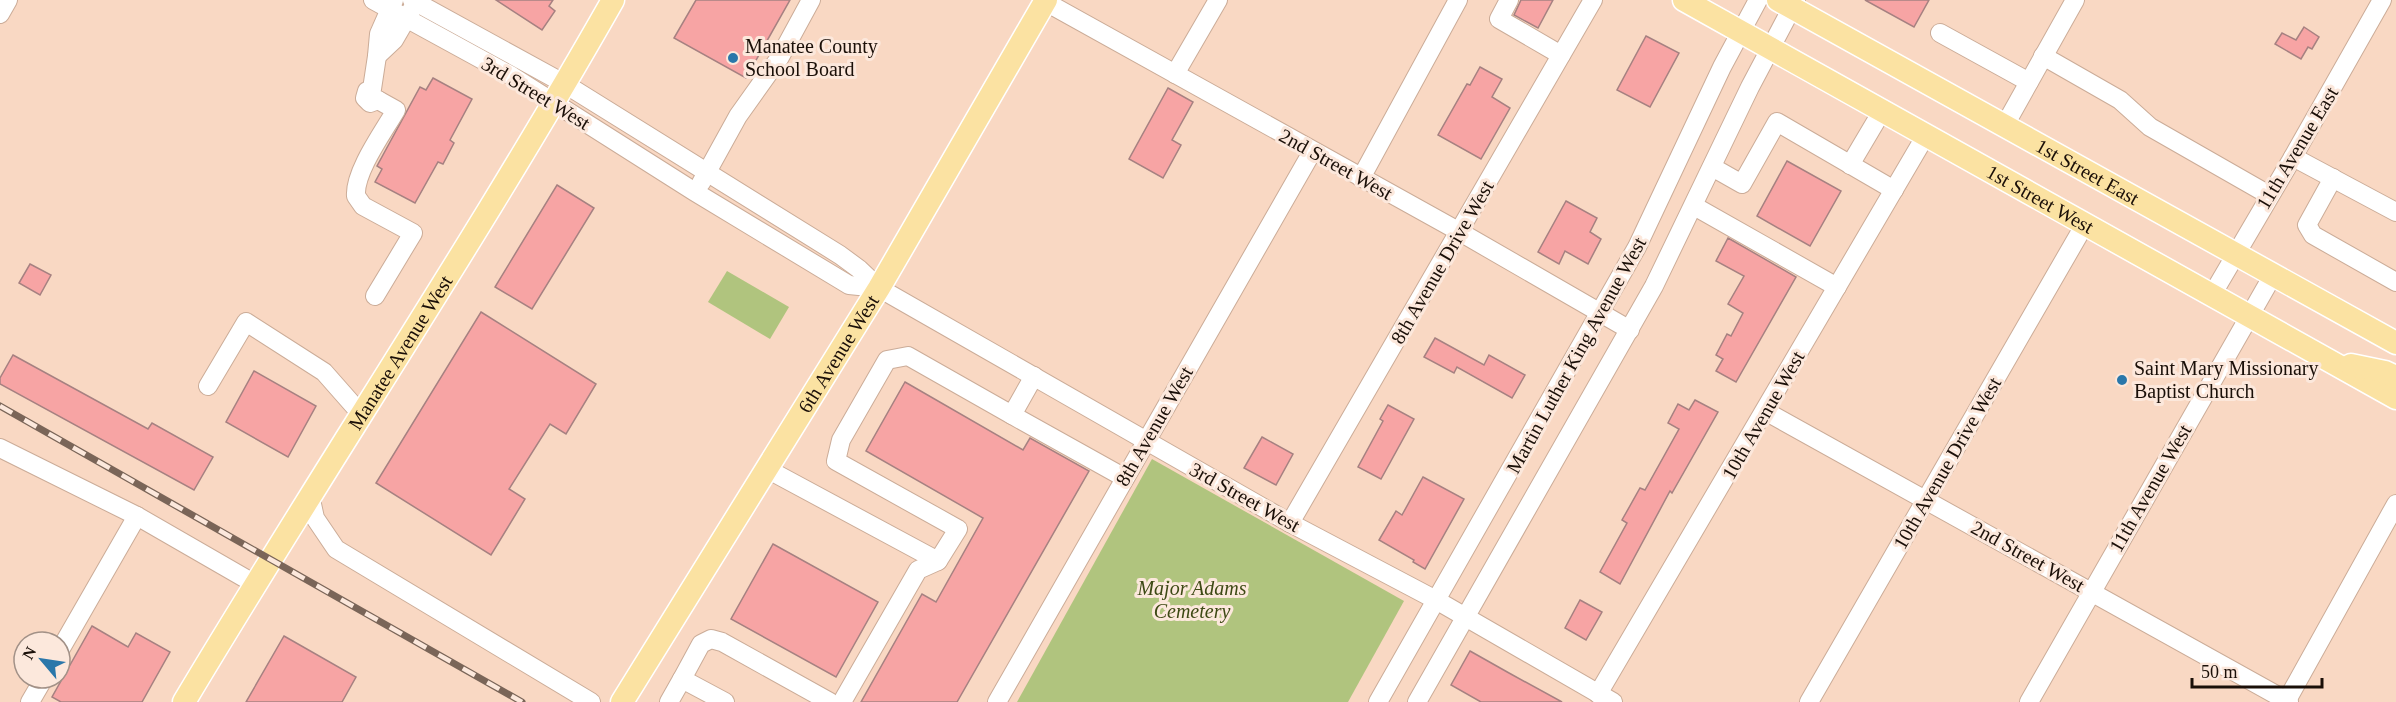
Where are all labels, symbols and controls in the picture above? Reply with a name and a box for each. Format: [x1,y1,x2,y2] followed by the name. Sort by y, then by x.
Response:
[745,35,878,80] place label: Manatee County School Board
[726,51,740,65] marker: Manatee County School Board
[478,52,595,134] street label: 3rd Street West
[2252,82,2342,213] street label: 11th Avenue East
[1276,124,1397,204] street label: 2nd Street West
[2032,134,2143,209] street label: 1st Street East
[1983,160,2098,238] street label: 1st Street West
[1386,176,1498,348] street label: 8th Avenue Drive West
[1502,233,1651,477] street label: Martin Luther King Avenue West
[344,271,457,434] street label: Manatee Avenue West
[793,290,883,417] street label: 6th Avenue West
[1717,347,1809,483] street label: 10th Avenue West
[2134,357,2318,403] place label: Saint Mary Missionary Baptist Church
[1111,362,1197,490] street label: 8th Avenue West
[1889,373,2005,553] street label: 10th Avenue Drive West
[2115,373,2129,387] marker: Saint Mary Missionary Baptist Church
[2105,420,2196,556] street label: 11th Avenue West
[1186,458,1304,537] street label: 3rd Street West
[1968,516,2089,596] street label: 2nd Street West
[1136,577,1247,623] park label: Major Adams Cemetery
[12,630,72,690] north arrow
[19,643,40,662] text: N
[2192,651,2322,689] scale bar
[2201,662,2238,682] text: 50 m

